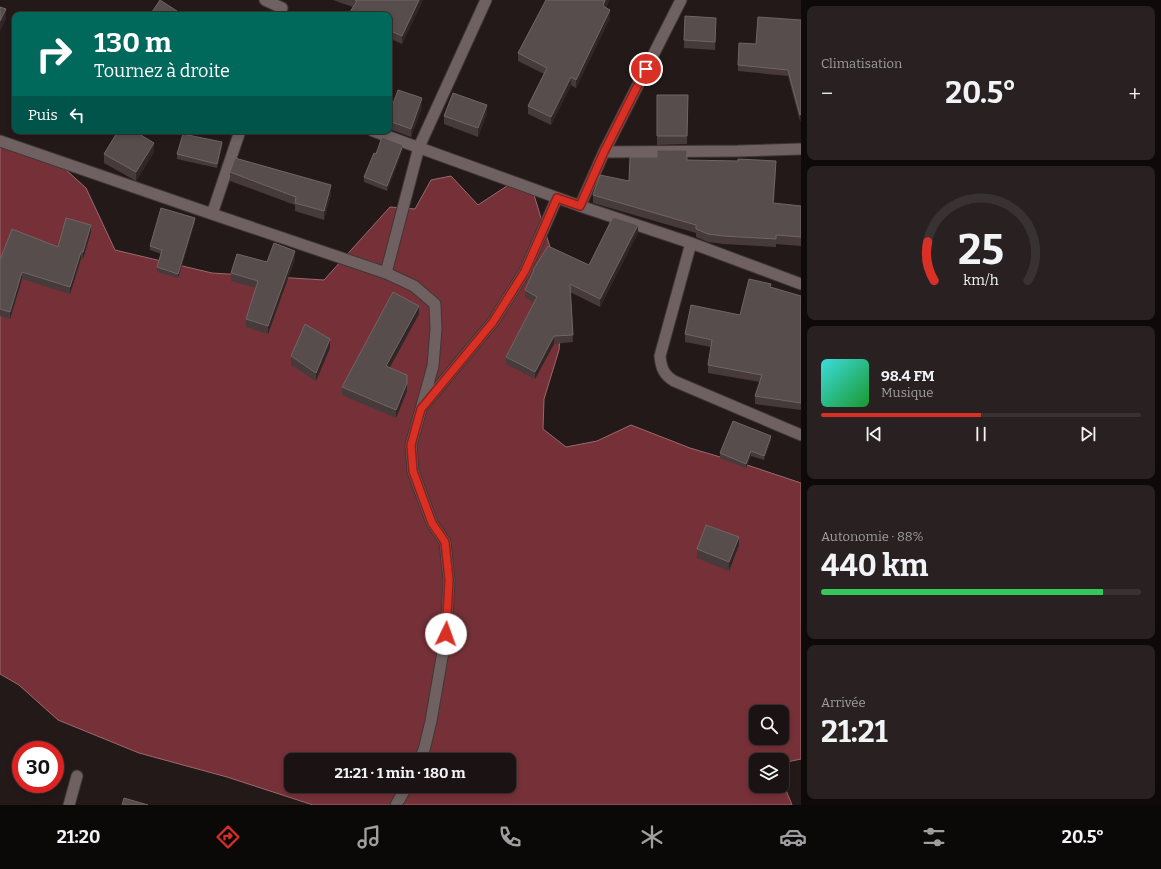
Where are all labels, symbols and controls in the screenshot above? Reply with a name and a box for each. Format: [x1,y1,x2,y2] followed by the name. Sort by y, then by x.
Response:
[94,26,172,59] text: 130 m
[28,28,80,80] icon: right
[629,52,663,86] pin
[821,56,902,71] text: Climatisation
[635,58,657,80] icon: arrive
[94,60,230,82] text: Tournez à droite
[945,75,1016,111] text: 20.5°
[821,80,833,107] text: −
[1128,80,1141,107] text: +
[66,104,88,126] icon: left
[28,106,58,124] text: Puis
[958,224,1004,274] text: 25
[963,271,999,288] text: km/h
[881,367,935,385] text: 98.4 FM
[881,385,933,400] text: Musique
[863,423,885,445] icon: previous
[970,423,992,445] icon: pause
[1077,423,1099,445] icon: next
[821,529,924,544] text: Autonomie · 88%
[821,548,928,584] text: 440 km
[425,613,467,655] position arrow
[821,695,866,710] text: Arrivée
[749,705,789,793] map controls
[749,705,789,745] button: search
[821,714,888,750] text: 21:21
[12,741,64,793] speed limit sign: 30
[749,753,789,793] button: layers
[334,764,466,782] text: 21:21 · 1 min · 180 m
[214,823,242,851] icon: directions
[355,823,383,851] icon: music
[496,823,524,851] icon: phone
[638,823,666,851] icon: climate
[779,823,807,851] icon: car
[920,823,948,851] icon: filters
[57,826,100,848] text: 21:20
[1062,826,1104,848] text: 20.5°

